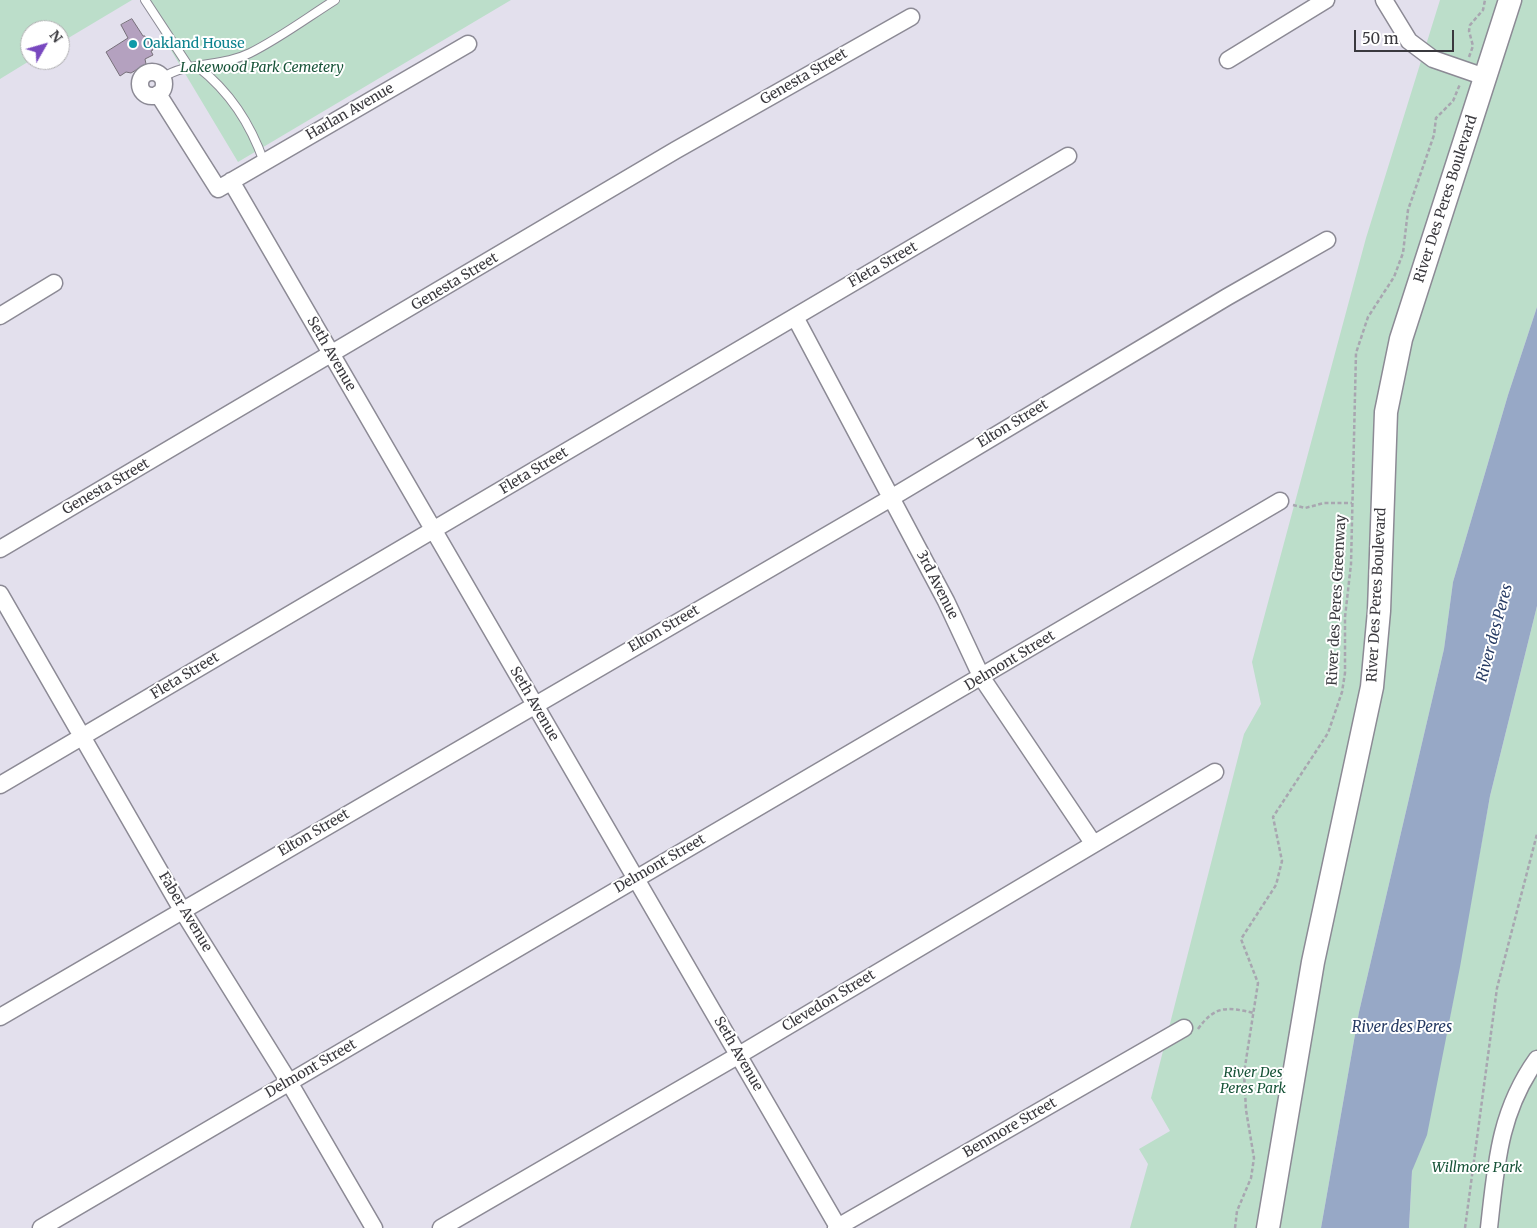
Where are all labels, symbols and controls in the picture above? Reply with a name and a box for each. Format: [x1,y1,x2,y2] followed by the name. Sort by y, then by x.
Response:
[20,20,70,70] north arrow
[1357,20,1457,52] scale bar
[46,26,67,46] text: N
[1362,29,1399,48] text: 50 m
[143,36,245,52] place label: Oakland House
[127,38,139,50] marker: Oakland House
[757,45,851,109] street label: Genesta Street
[180,60,344,76] park label: Lakewood Park Cemetery
[303,80,397,144] street label: Harlan Avenue
[1411,113,1481,285] street label: River Des Peres Boulevard
[846,239,920,291] street label: Fleta Street
[409,250,501,314] street label: Genesta Street
[303,314,359,394] street label: Seth Avenue
[975,396,1051,452] street label: Elton Street
[497,444,571,498] street label: Fleta Street
[59,455,153,519] street label: Genesta Street
[1364,507,1390,683] street label: River Des Peres Boulevard
[1324,514,1350,686] street label: River des Peres Greenway
[913,548,961,622] street label: 3rd Avenue
[1473,582,1517,684] water label: River des Peres
[626,602,702,656] street label: Elton Street
[962,627,1058,695] street label: Delmont Street
[148,649,222,703] street label: Fleta Street
[506,664,562,744] street label: Seth Avenue
[276,806,352,860] street label: Elton Street
[611,831,709,897] street label: Delmont Street
[155,869,215,955] street label: Faber Avenue
[779,967,879,1035] street label: Clevedon Street
[710,1014,766,1094] street label: Seth Avenue
[1352,1019,1452,1037] water label: River des Peres
[262,1036,360,1102] street label: Delmont Street
[1220,1065,1286,1098] park label: River Des Peres Park
[960,1094,1060,1162] street label: Benmore Street
[1432,1160,1522,1176] park label: Willmore Park

